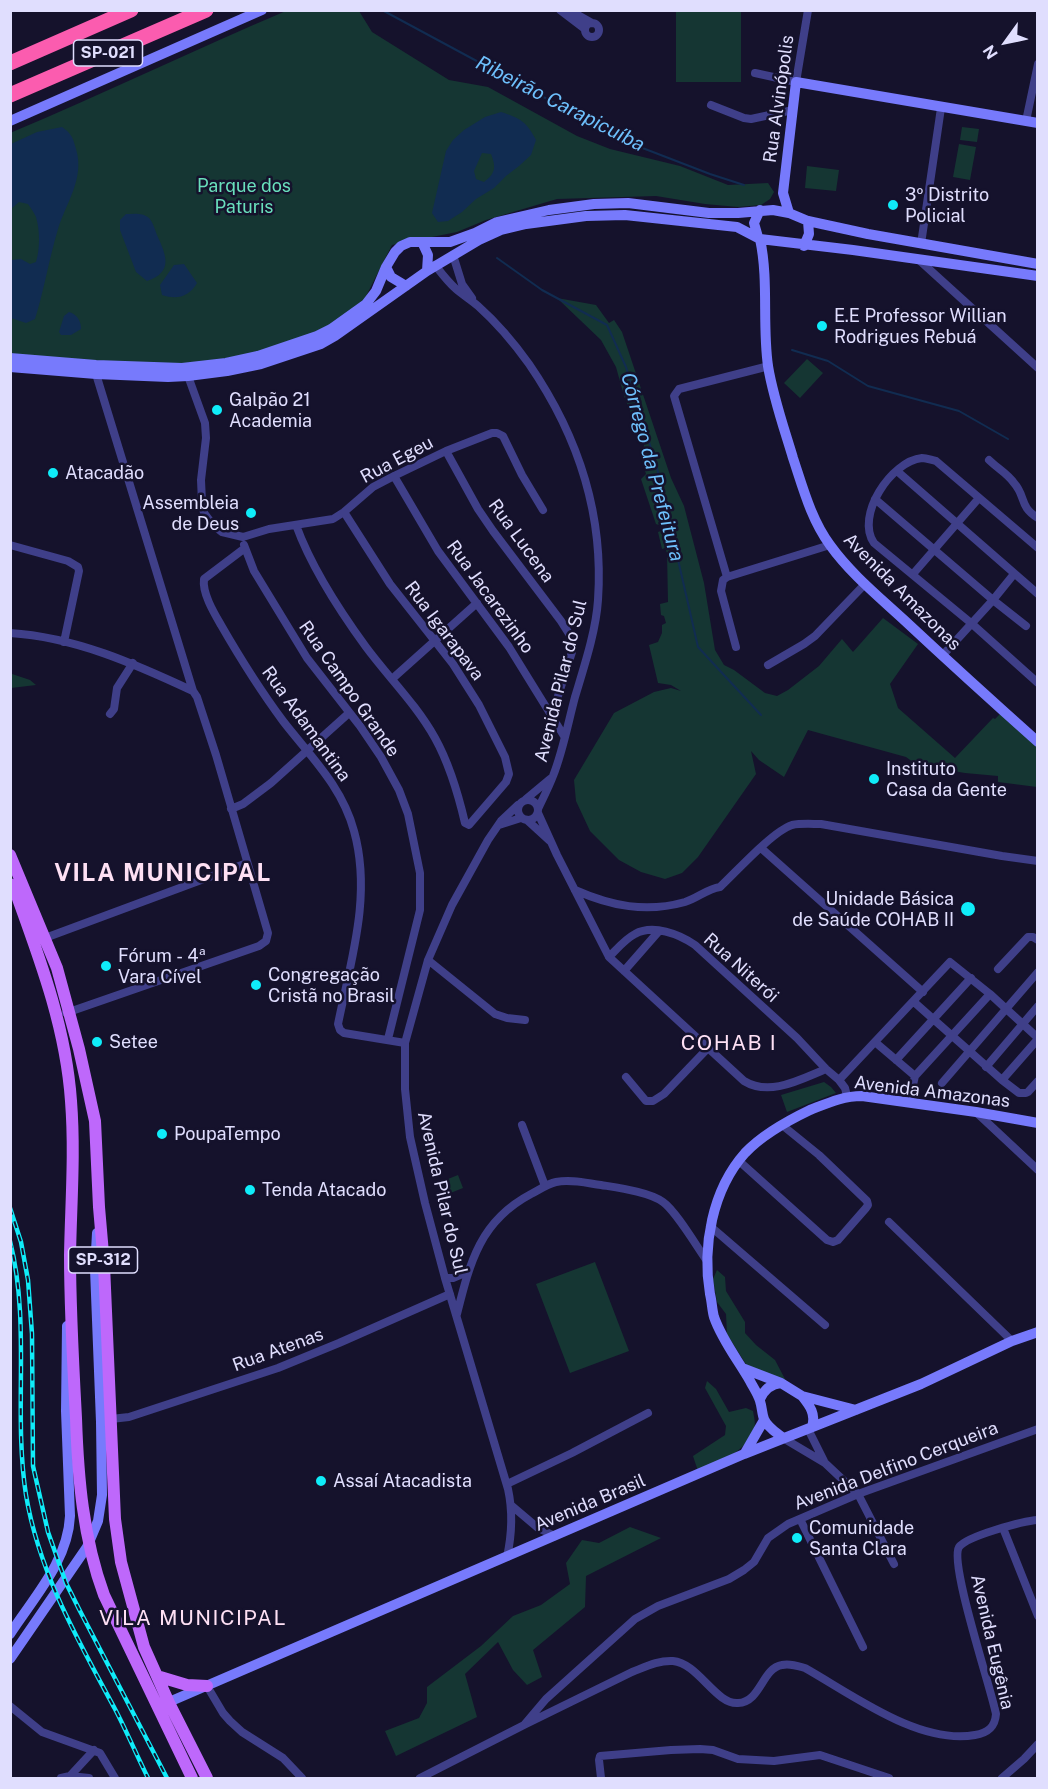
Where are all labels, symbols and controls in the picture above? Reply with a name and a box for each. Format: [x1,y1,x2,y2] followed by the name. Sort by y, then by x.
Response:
[976,12,1036,72] north arrow
[759,34,799,164] street label: Rua Alvinópolis
[74,40,142,66] road number: SP-021
[979,42,1002,63] text: N
[472,51,648,157] water label: Ribeirão Carapicuíba
[197,175,291,218] park label: Parque dos Paturis
[905,184,989,226] place label: 3º Distrito Policial
[886,198,900,212] marker: 3º Distrito Policial
[834,305,1007,348] place label: E.E Professor Willian Rodrigues Rebuá
[815,319,829,333] marker: E.E Professor Willian Rodrigues Rebuá
[615,370,689,564] water label: Córrego da Prefeitura
[229,389,312,432] place label: Galpão 21 Academia
[210,403,224,417] marker: Galpão 21 Academia
[357,432,437,488] street label: Rua Egeu
[65,462,144,484] place label: Atacadão
[46,466,60,480] marker: Atacadão
[142,492,239,534] place label: Assembleia de Deus
[483,495,559,587] street label: Rua Lucena
[244,506,258,520] marker: Assembleia de Deus
[839,529,965,655] street label: Avenida Amazonas
[442,536,538,658] street label: Rua Jacarezinho
[400,577,488,685] street label: Rua Igarapava
[530,597,592,765] street label: Avenida Pilar do Sul
[294,617,404,761] street label: Rua Campo Grande
[257,662,355,786] street label: Rua Adamantina
[886,758,1007,800] place label: Instituto Casa da Gente
[867,772,881,786] marker: Instituto Casa da Gente
[54,860,272,888] district label: VILA MUNICIPAL
[792,888,954,930] place label: Unidade Básica de Saúde COHAB II
[959,900,977,918] marker: Unidade Básica de Saúde COHAB II
[699,929,783,1007] street label: Rua Niterói
[118,945,206,988] place label: Fórum - 4ª Vara Cível
[99,959,113,973] marker: Fórum - 4ª Vara Cível
[268,964,395,1006] place label: Congregação Cristã no Brasil
[249,978,263,992] marker: Congregação Cristã no Brasil
[109,1031,158,1053] place label: Setee
[681,1031,777,1057] district label: COHAB I
[90,1035,104,1049] marker: Setee
[853,1072,1011,1112] street label: Avenida Amazonas
[413,1109,471,1277] street label: Avenida Pilar do Sul
[174,1123,281,1145] place label: PoupaTempo
[155,1127,169,1141] marker: PoupaTempo
[262,1179,386,1201] place label: Tenda Atacado
[243,1183,257,1197] marker: Tenda Atacado
[68,1247,138,1273] road number: SP-312
[230,1324,326,1376] street label: Rua Atenas
[791,1417,1001,1515] street label: Avenida Delfino Cerqueira
[333,1470,472,1492] place label: Assaí Atacadista
[531,1470,649,1536] street label: Avenida Brasil
[314,1474,328,1488] marker: Assaí Atacadista
[809,1517,914,1559] place label: Comunidade Santa Clara
[790,1531,804,1545] marker: Comunidade Santa Clara
[966,1572,1018,1712] street label: Avenida Eugênia
[99,1606,287,1632] district label: VILA MUNICIPAL

